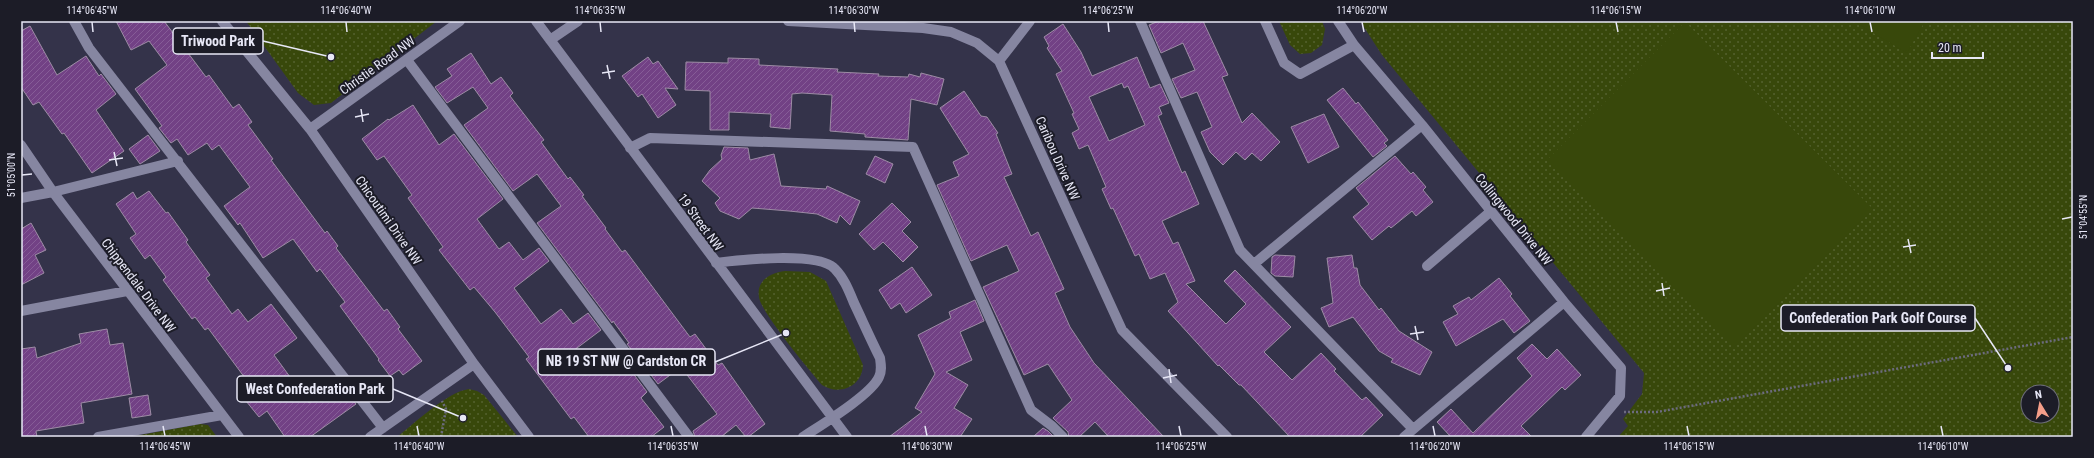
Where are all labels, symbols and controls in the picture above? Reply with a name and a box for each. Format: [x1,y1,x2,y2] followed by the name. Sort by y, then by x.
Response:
[67,5,118,16] text: 114°06'45"W
[321,5,372,16] text: 114°06'40"W
[575,5,626,16] text: 114°06'35"W
[829,5,880,16] text: 114°06'30"W
[1083,5,1134,16] text: 114°06'25"W
[1337,5,1388,16] text: 114°06'20"W
[1591,5,1642,16] text: 114°06'15"W
[1845,5,1896,16] text: 114°06'10"W
[173,28,263,54] callout: Triwood Park
[181,33,255,49] text: Triwood Park
[337,33,418,98] street label: Christie Road NW
[1932,34,1983,60] scale bar
[1938,41,1962,55] text: 20 m
[1032,114,1083,202] street label: Caribou Drive NW
[6,153,17,197] text: 51°05'00"N
[1472,171,1555,268] street label: Collingwood Drive NW
[352,173,425,268] street label: Chicoutimi Drive NW
[675,191,726,254] street label: 19 Street NW
[2078,195,2089,239] text: 51°04'55"N
[98,235,179,335] street label: Chippendale Drive NW
[1781,305,1975,331] callout: Confederation Park Golf Course
[1789,310,1967,326] text: Confederation Park Golf Course
[538,349,715,375] callout: NB 19 ST NW @ Cardston CR
[546,353,707,369] text: NB 19 ST NW @ Cardston CR
[237,376,393,402] callout: West Confederation Park
[245,381,385,397] text: West Confederation Park
[2020,384,2060,424] north arrow
[2034,388,2043,402] text: N
[140,441,191,452] text: 114°06'45"W
[394,441,445,452] text: 114°06'40"W
[648,441,699,452] text: 114°06'35"W
[902,441,953,452] text: 114°06'30"W
[1156,441,1207,452] text: 114°06'25"W
[1410,441,1461,452] text: 114°06'20"W
[1664,441,1715,452] text: 114°06'15"W
[1918,441,1969,452] text: 114°06'10"W

